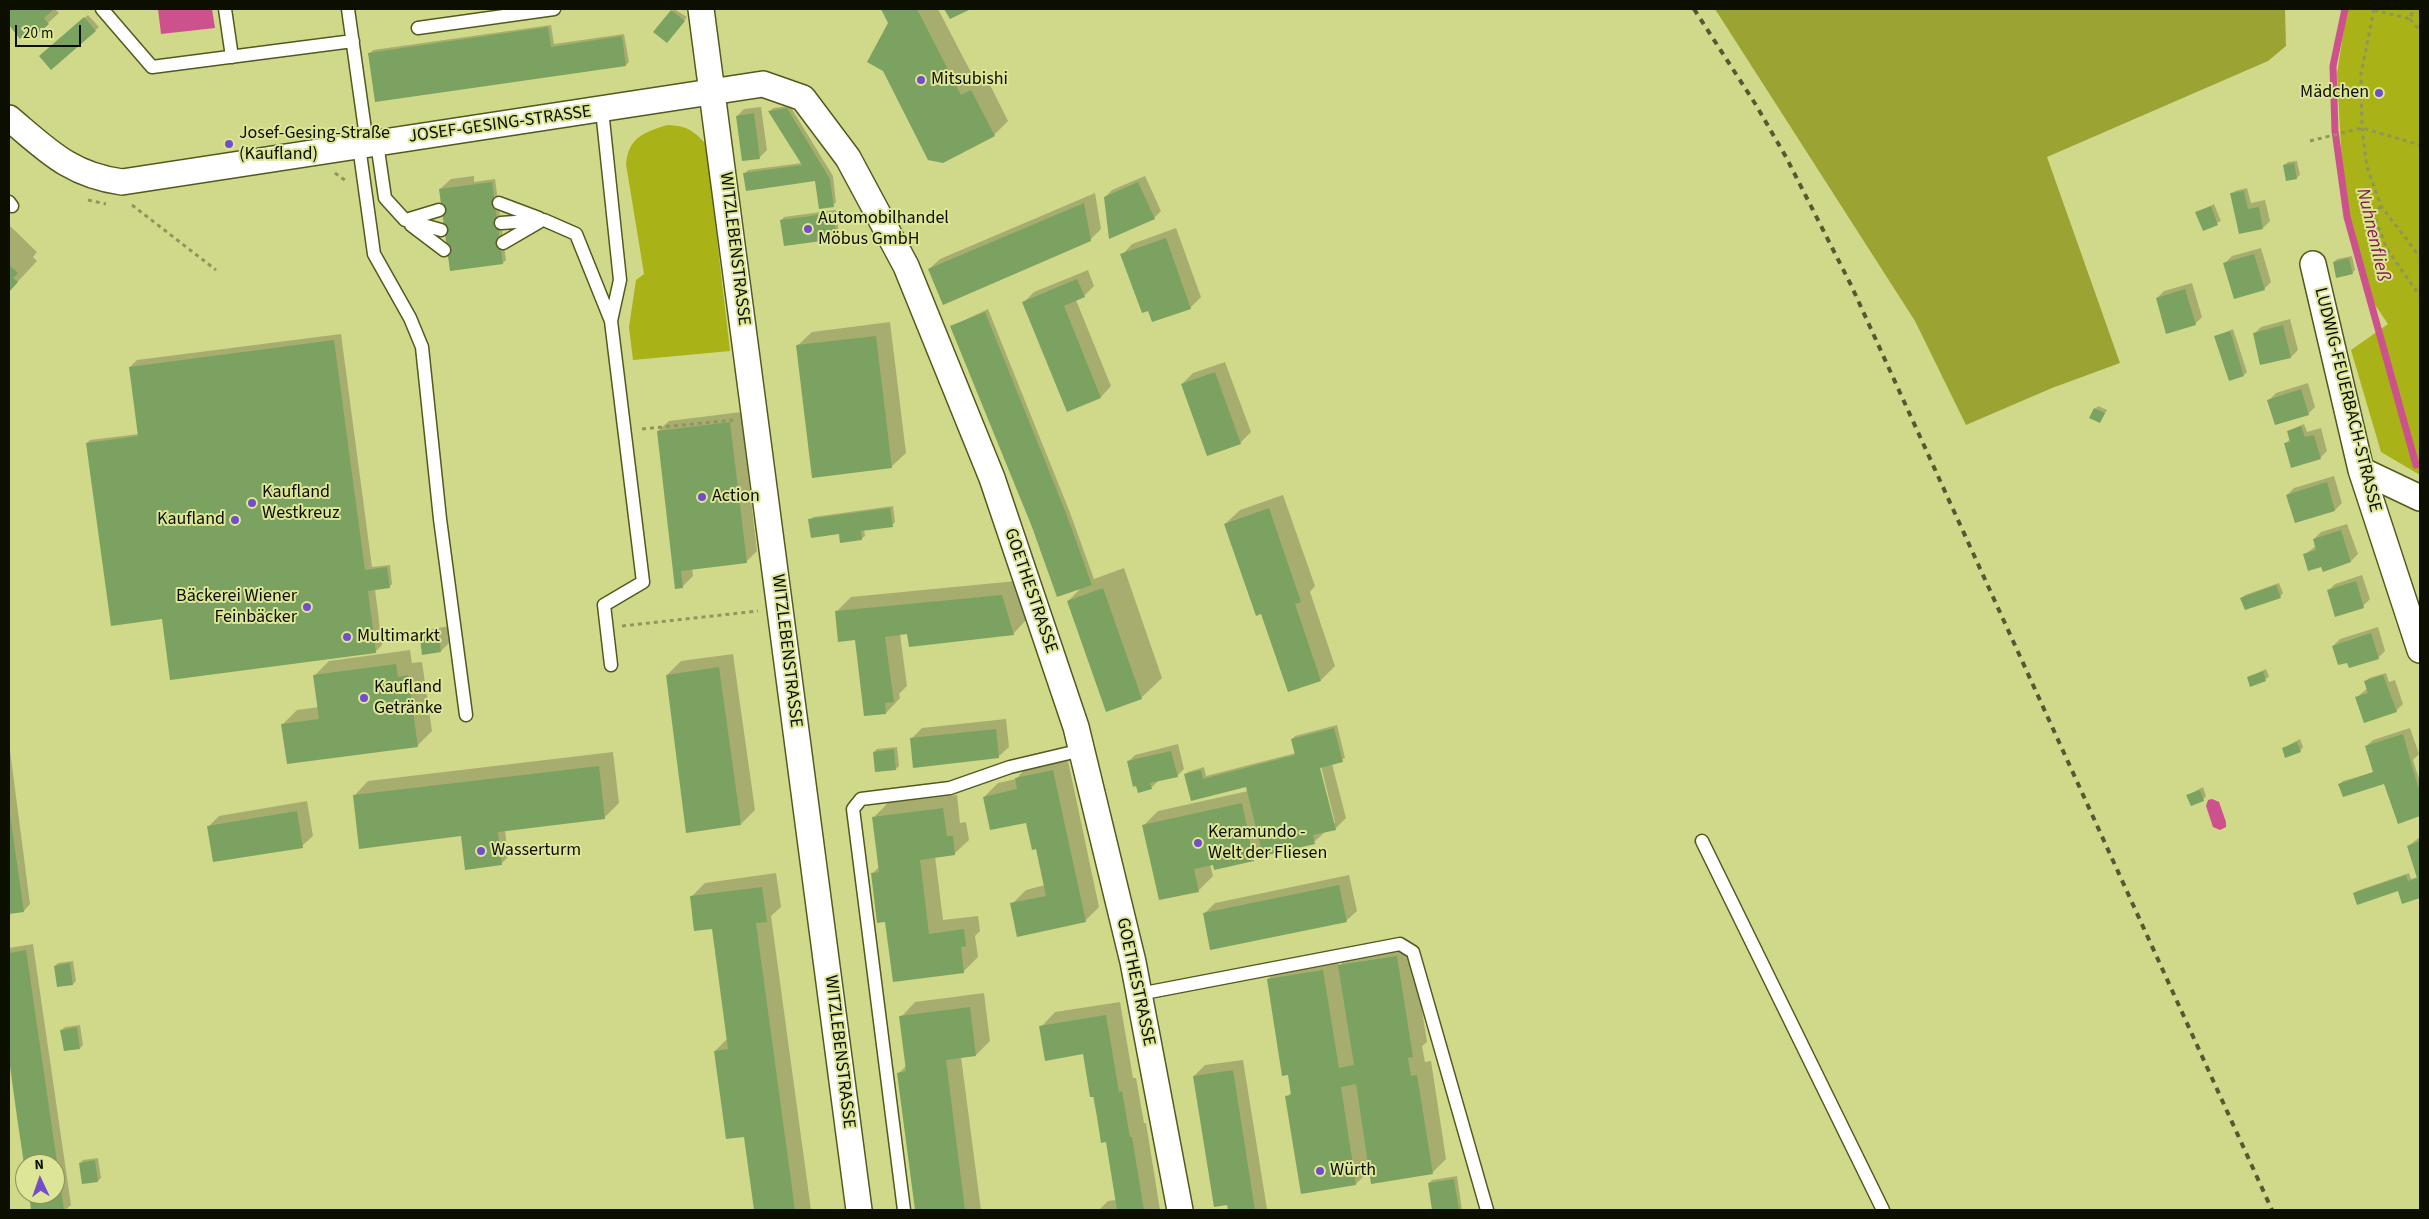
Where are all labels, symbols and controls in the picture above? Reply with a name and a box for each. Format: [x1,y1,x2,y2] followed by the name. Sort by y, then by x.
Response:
[18,15,84,47] scale bar
[23,23,53,44] text: 20 m
[931,69,1008,91] place label: Mitsubishi
[915,74,927,86] marker: Mitsubishi
[2300,82,2369,104] place label: Mädchen
[2373,87,2385,99] marker: Mädchen
[407,101,593,149] street label: JOSEF-GESING-STRASSE
[239,123,390,166] place label: Josef-Gesing-Straße (Kaufland)
[223,138,235,150] marker: Josef-Gesing-Straße (Kaufland)
[714,171,754,327] street label: WITZLEBENSTRASSE
[2350,186,2394,284] water label: Nuhnenfließ
[818,208,949,250] place label: Automobilhandel Möbus GmbH
[802,223,814,235] marker: Automobilhandel Möbus GmbH
[2309,285,2385,515] street label: LUDWIG-FEUERBACH-STRASSE
[262,482,340,524] place label: Kaufland Westkreuz
[712,486,760,508] place label: Action
[696,491,708,503] marker: Action
[246,497,258,509] marker: Kaufland Westkreuz
[157,509,225,531] place label: Kaufland
[229,514,241,526] marker: Kaufland
[999,526,1061,656] street label: GOETHESTRASSE
[766,573,806,729] street label: WITZLEBENSTRASSE
[176,586,297,628] place label: Bäckerei Wiener Feinbäcker
[301,601,313,613] marker: Bäckerei Wiener Feinbäcker
[357,626,440,648] place label: Multimarkt
[341,631,353,643] marker: Multimarkt
[374,677,442,720] place label: Kaufland Getränke
[358,692,370,704] marker: Kaufland Getränke
[1208,822,1327,864] place label: Keramundo - Welt der Fliesen
[1192,837,1204,849] marker: Keramundo - Welt der Fliesen
[491,840,581,862] place label: Wasserturm
[475,845,487,857] marker: Wasserturm
[1111,916,1159,1048] street label: GOETHESTRASSE
[819,974,859,1130] street label: WITZLEBENSTRASSE
[15,1154,65,1204] north arrow
[34,1155,44,1175] text: N
[1330,1160,1376,1182] place label: Würth
[1314,1165,1326,1177] marker: Würth

